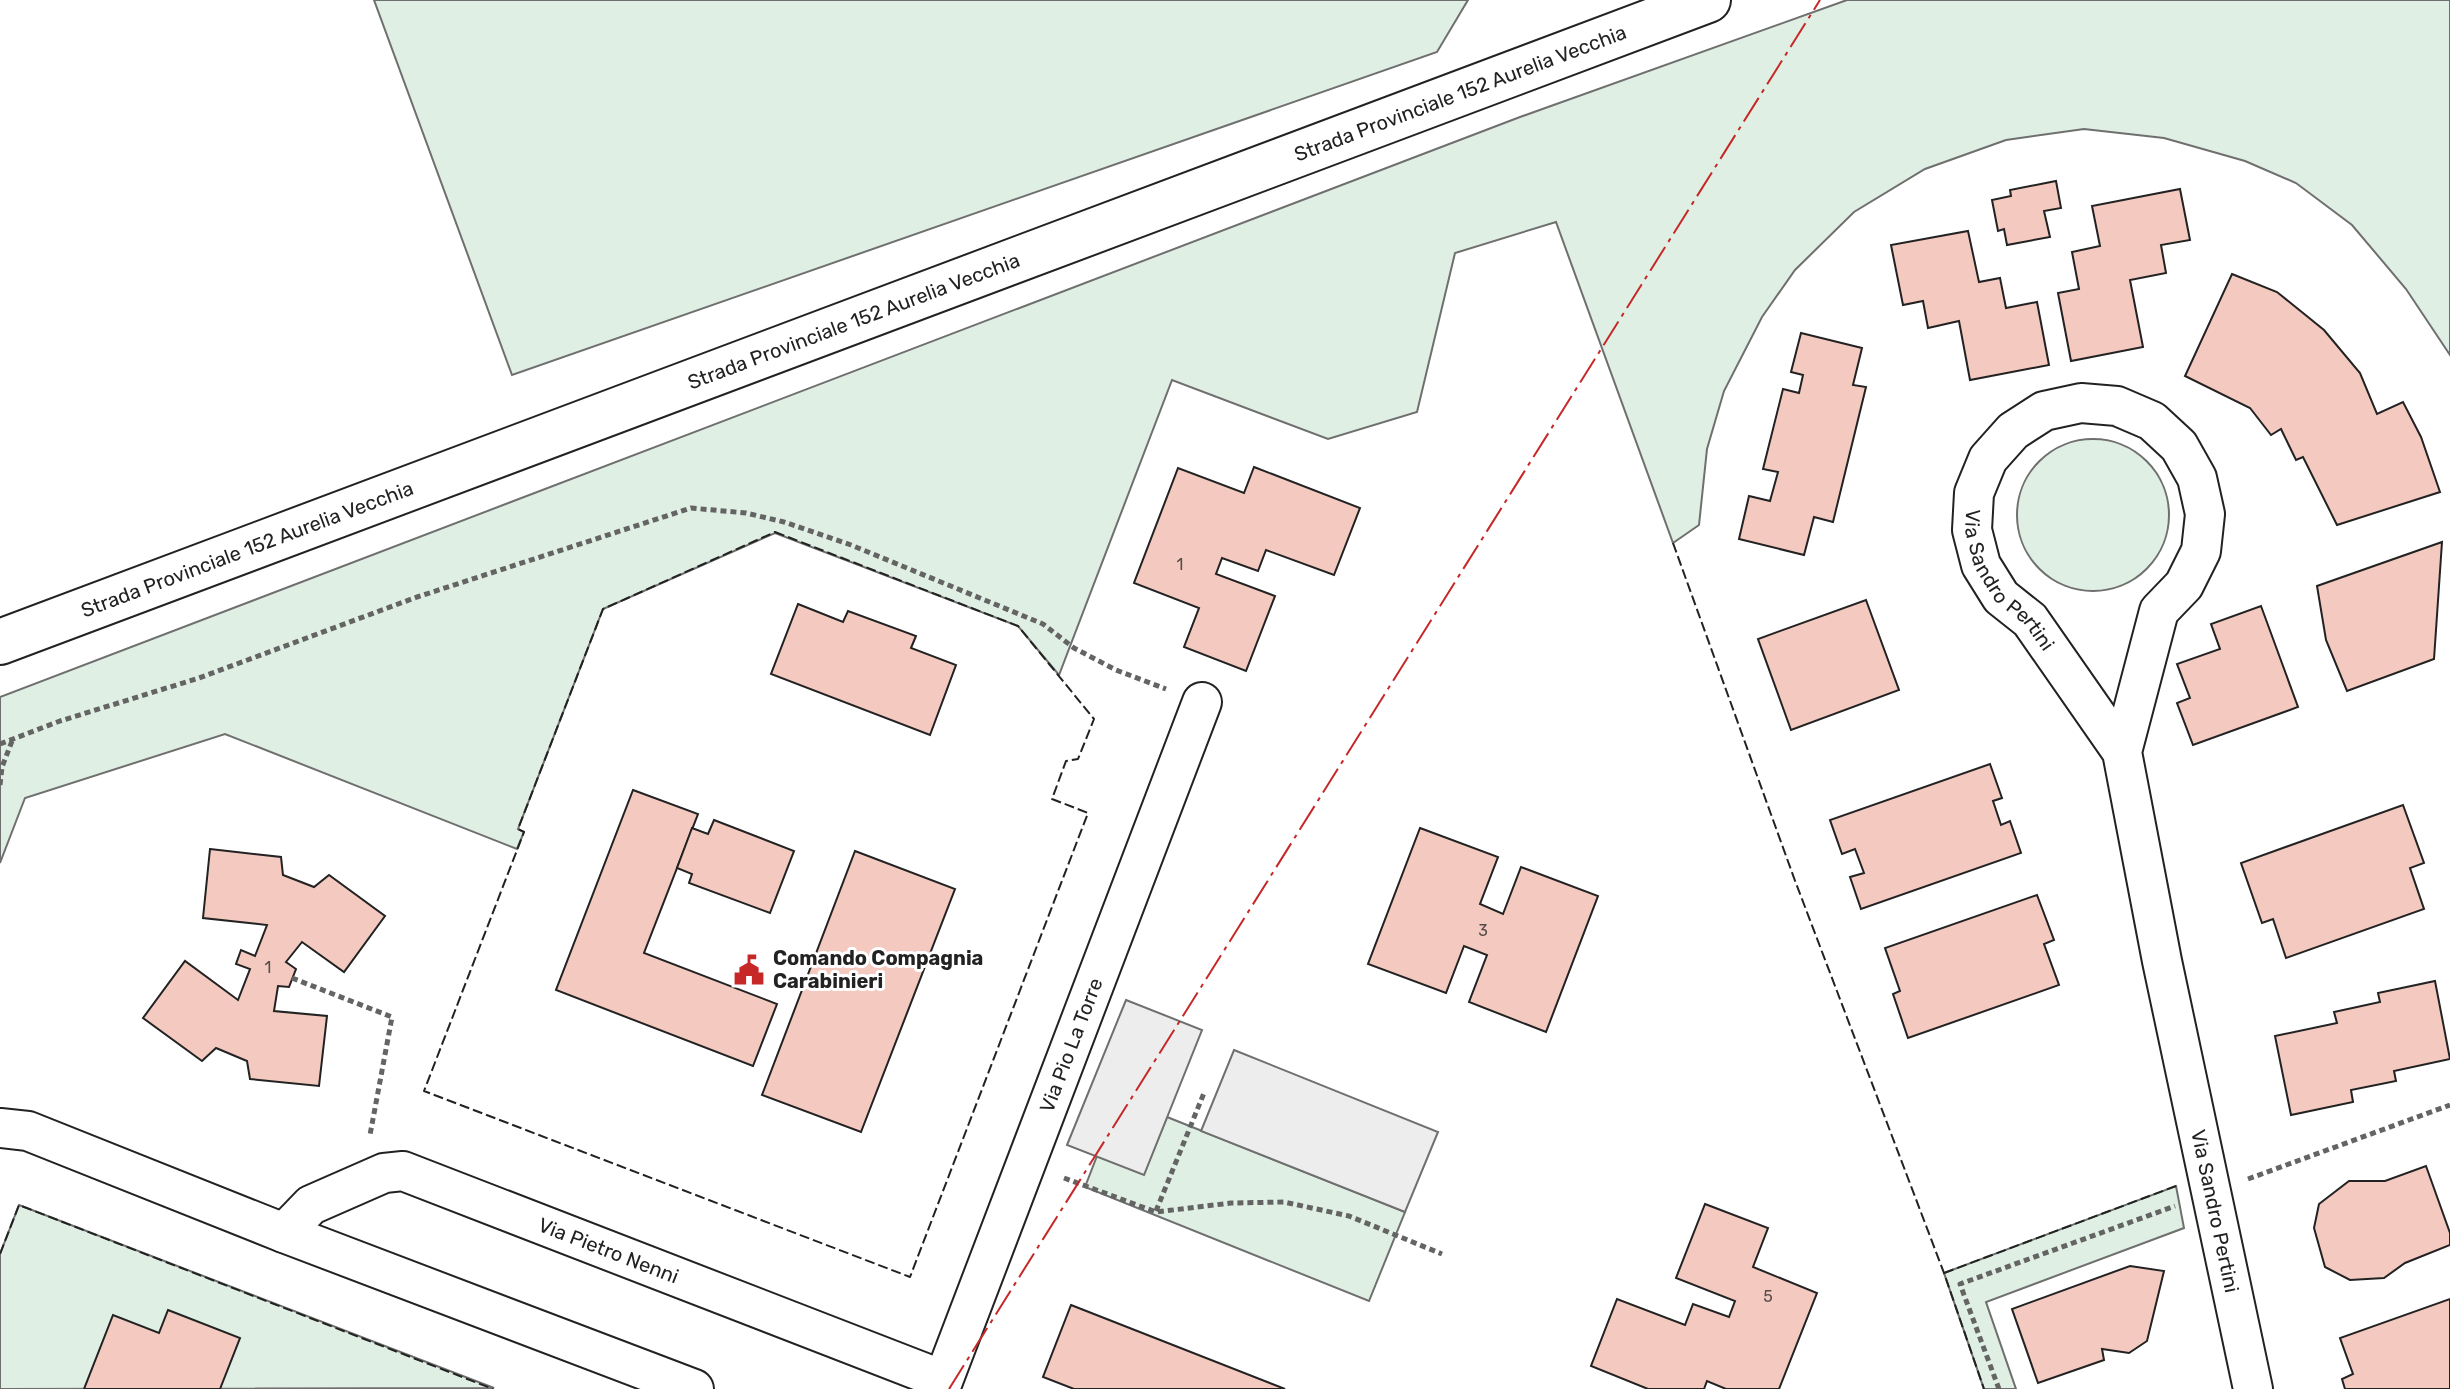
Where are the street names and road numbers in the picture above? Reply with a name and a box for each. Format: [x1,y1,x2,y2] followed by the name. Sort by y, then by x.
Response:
[1291,20,1630,166] street label: Strada Provinciale 152 Aurelia Vecchia
[684,248,1023,394] street label: Strada Provinciale 152 Aurelia Vecchia
[78,476,417,622] street label: Strada Provinciale 152 Aurelia Vecchia
[1960,508,2060,655] street label: Via Sandro Pertini
[1035,975,1108,1116] street label: Via Pio La Torre
[2186,1127,2244,1295] street label: Via Sandro Pertini
[535,1213,682,1289] street label: Via Pietro Nenni

